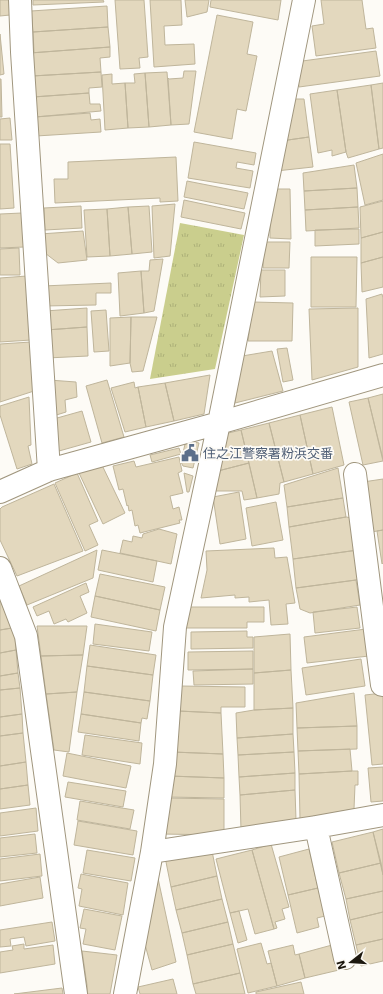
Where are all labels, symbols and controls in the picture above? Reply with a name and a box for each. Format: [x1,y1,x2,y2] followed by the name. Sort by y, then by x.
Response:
[180,443,200,463] public building icon: 住之江警察署粉浜交番
[203,446,333,461] place label: 住之江警察署粉浜交番
[331,942,371,982] north arrow
[334,958,349,971] text: N

